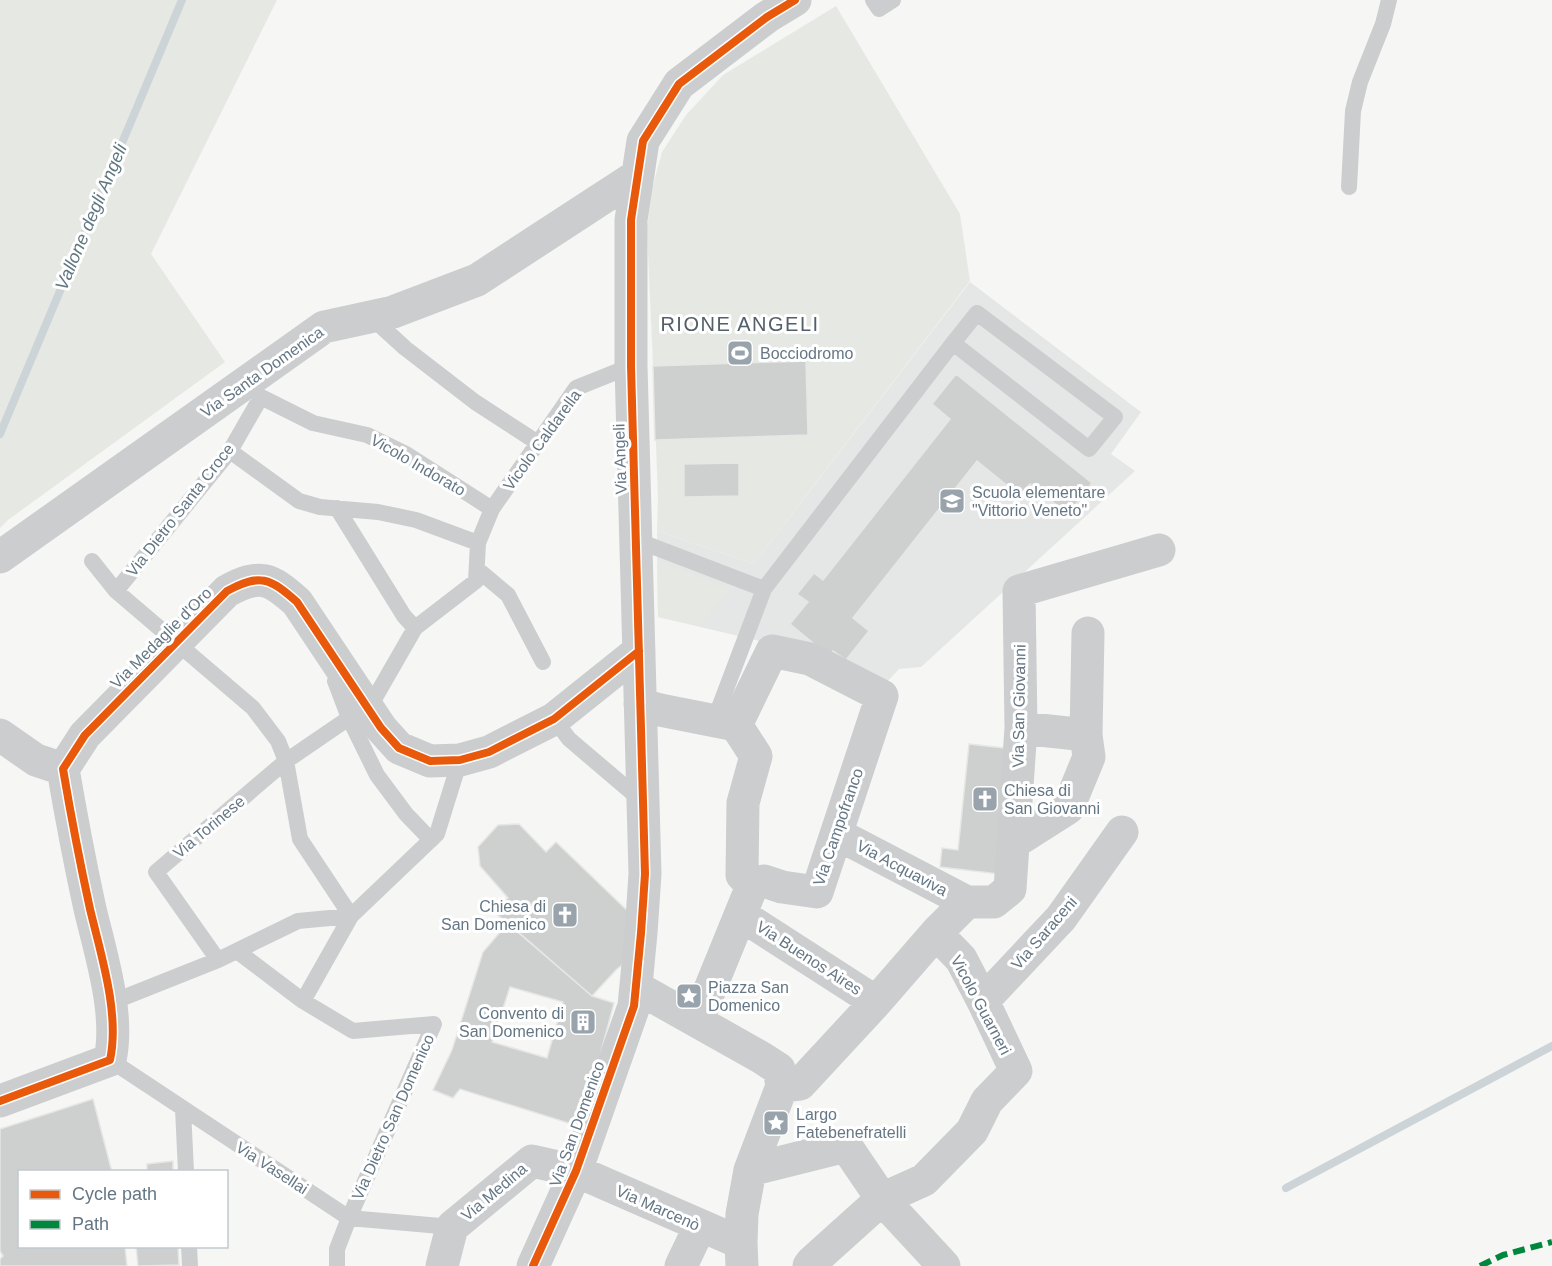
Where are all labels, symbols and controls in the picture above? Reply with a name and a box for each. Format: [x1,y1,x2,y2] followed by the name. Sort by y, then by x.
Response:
[51,140,131,293] water label: Vallone degli Angeli
[660,313,820,335] district label: RIONE ANGELI
[197,323,327,421] street label: Via Santa Domenica
[725,338,755,368] sports icon: Bocciodromo
[760,345,853,362] place label: Bocciodromo
[500,386,584,493] street label: Vicolo Caldarella
[610,423,630,495] street label: Via Angeli
[368,431,468,499] street label: Vicolo Indorato
[123,440,237,580] street label: Via Dietro Santa Croce
[972,484,1106,519] place label: Scuola elementare "Vittorio Veneto"
[937,486,967,516] school or university icon: Scuola elementare "Vittorio Veneto"
[107,584,215,692] street label: Via Medaglie d'Oro
[1009,644,1029,768] street label: Via San Giovanni
[810,766,866,888] street label: Via Campofranco
[1004,782,1100,817] place label: Chiesa di San Giovanni
[970,784,1000,814] church icon: Chiesa di San Giovanni
[170,792,248,862] street label: Via Torinese
[854,837,950,899] street label: Via Acquaviva
[1008,893,1080,973] street label: Via Saraceni
[441,898,546,933] place label: Chiesa di San Domenico
[550,900,580,930] church icon: Chiesa di San Domenico
[753,918,865,998] street label: Via Buenos Aires
[948,952,1014,1058] street label: Vicolo Guarneri
[708,979,789,1014] place label: Piazza San Domenico
[674,981,704,1011] place icon: Piazza San Domenico
[459,1005,564,1040] place label: Convento di San Domenico
[568,1007,598,1037] building icon: Convento di San Domenico
[349,1032,437,1202] street label: Via Dietro San Domenico
[546,1059,608,1189] street label: Via San Domenico
[796,1106,906,1141] place label: Largo Fatebenefratelli
[761,1108,791,1138] place icon: Largo Fatebenefratelli
[233,1139,311,1197] street label: Via Vasellai
[458,1160,530,1224] street label: Via Medina
[18,1170,228,1248] legend
[614,1182,702,1234] street label: Via Marcenò
[72,1184,157,1204] text: Cycle path
[72,1214,109,1234] text: Path

